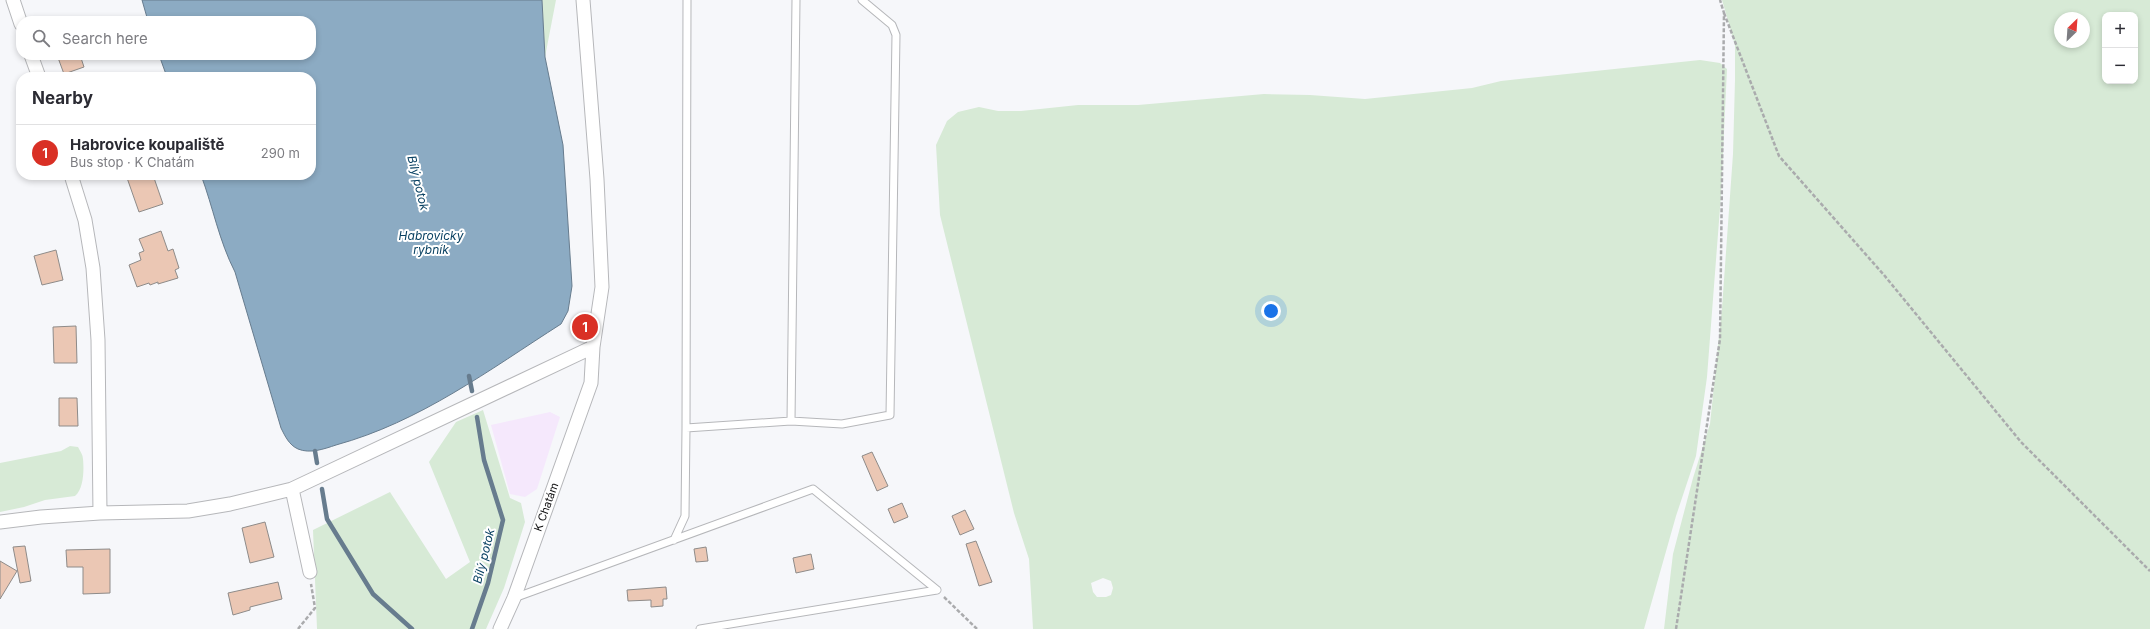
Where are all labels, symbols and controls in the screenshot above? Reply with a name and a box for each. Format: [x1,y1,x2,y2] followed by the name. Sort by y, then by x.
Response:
[2054,12,2090,48] north arrow
[2102,12,2138,84] map controls
[2102,12,2138,48] button: +
[16,16,316,60] search box
[30,27,52,49] icon: search
[62,29,148,48] text: Search here
[2102,48,2138,84] button: −
[32,88,93,108] text: Nearby
[70,135,224,154] text: Habrovice koupaliště
[42,145,48,161] text: 1
[261,145,300,161] text: 290 m
[70,154,194,170] text: Bus stop · K Chatám
[404,154,433,212] water label: Bílý potok
[399,228,464,257] water label: Habrovický rybník
[1261,301,1281,321] your location
[572,312,598,342] pin: 1
[531,481,561,533] street label: K Chatám
[469,526,498,585] water label: Bílý potok

